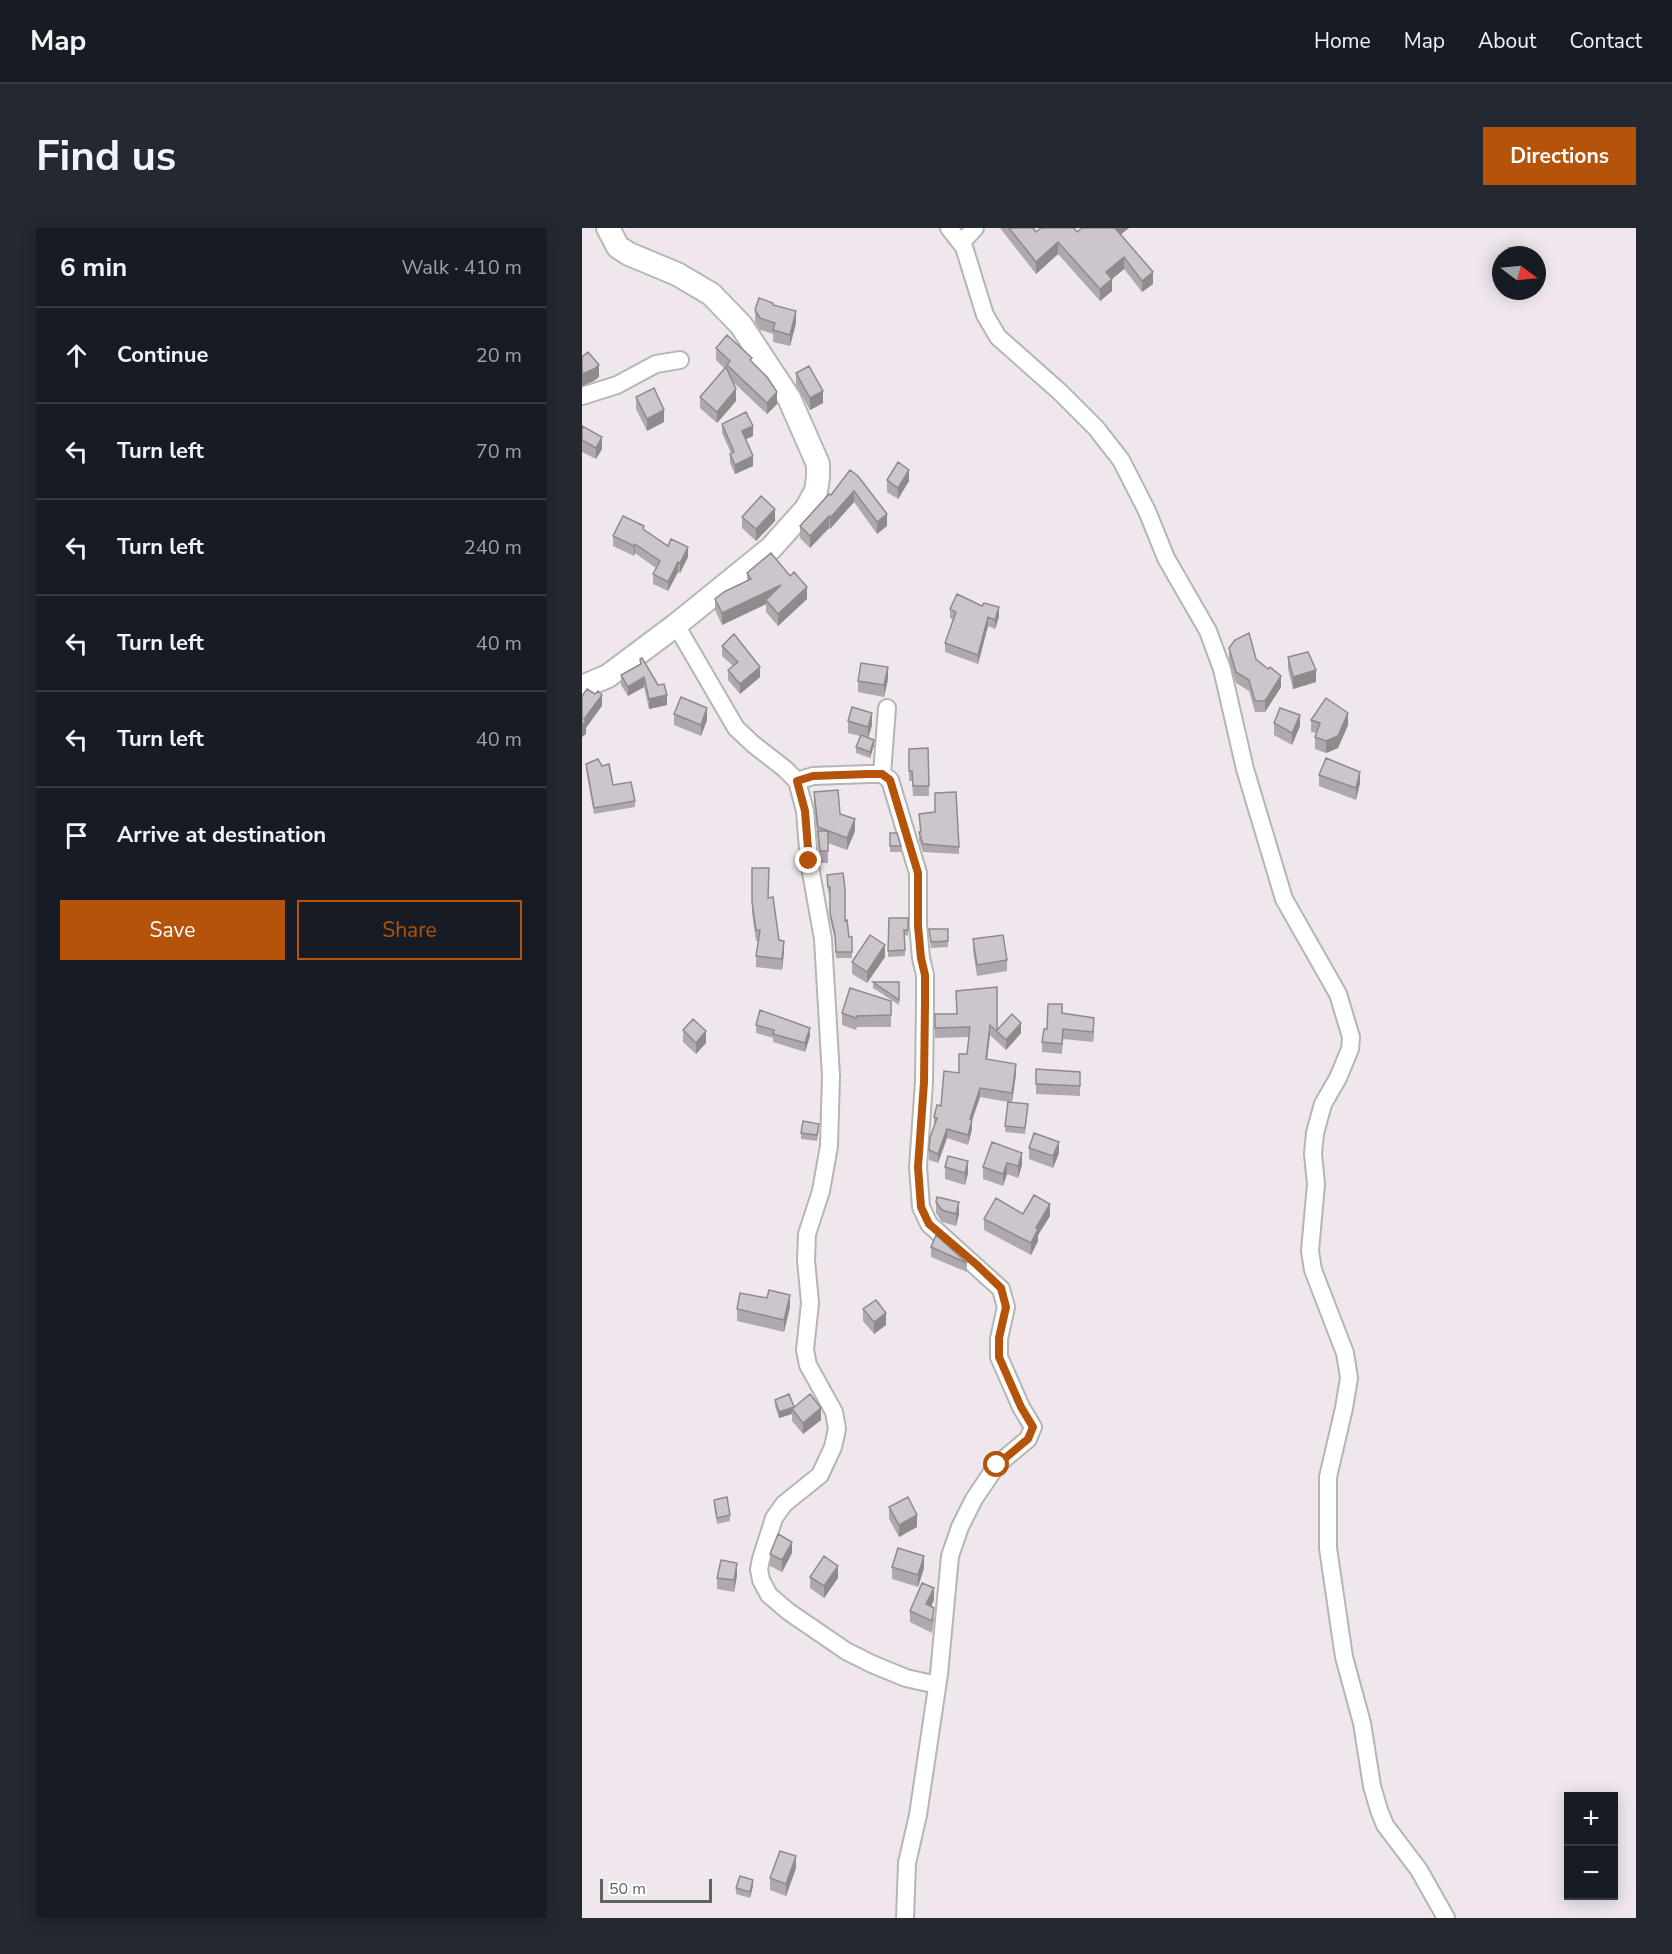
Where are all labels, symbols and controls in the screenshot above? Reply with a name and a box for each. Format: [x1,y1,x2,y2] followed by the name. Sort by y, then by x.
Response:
[30,22,86,60] text: Map
[1314,27,1371,55] text: Home
[1404,27,1445,55] text: Map
[1478,27,1536,55] text: About
[1569,27,1642,55] text: Contact
[1483,127,1636,185] button: Directions
[36,128,176,185] text: Find us
[1492,246,1546,300] north arrow
[60,250,127,285] text: 6 min
[402,254,522,281] text: Walk · 410 m
[60,339,93,372] icon: ahead
[117,340,208,370] text: Continue
[476,342,522,369] text: 20 m
[60,435,93,468] icon: left
[117,436,204,466] text: Turn left
[476,438,522,465] text: 70 m
[60,531,93,564] icon: left
[117,532,204,562] text: Turn left
[464,534,522,561] text: 240 m
[60,627,93,660] icon: left
[117,628,204,658] text: Turn left
[476,630,522,657] text: 40 m
[60,723,93,756] icon: left
[117,724,204,754] text: Turn left
[476,726,522,753] text: 40 m
[60,819,93,852] icon: arrive
[117,820,326,850] text: Arrive at destination
[795,847,821,873] route end
[60,900,285,960] button: Save
[297,900,522,960] button: Share
[983,1451,1009,1477] route start
[1564,1792,1618,1900] map controls
[1564,1792,1618,1846] button: +
[1564,1846,1618,1900] button: −
[600,1876,712,1904] scale bar
[609,1878,646,1900] text: 50 m

